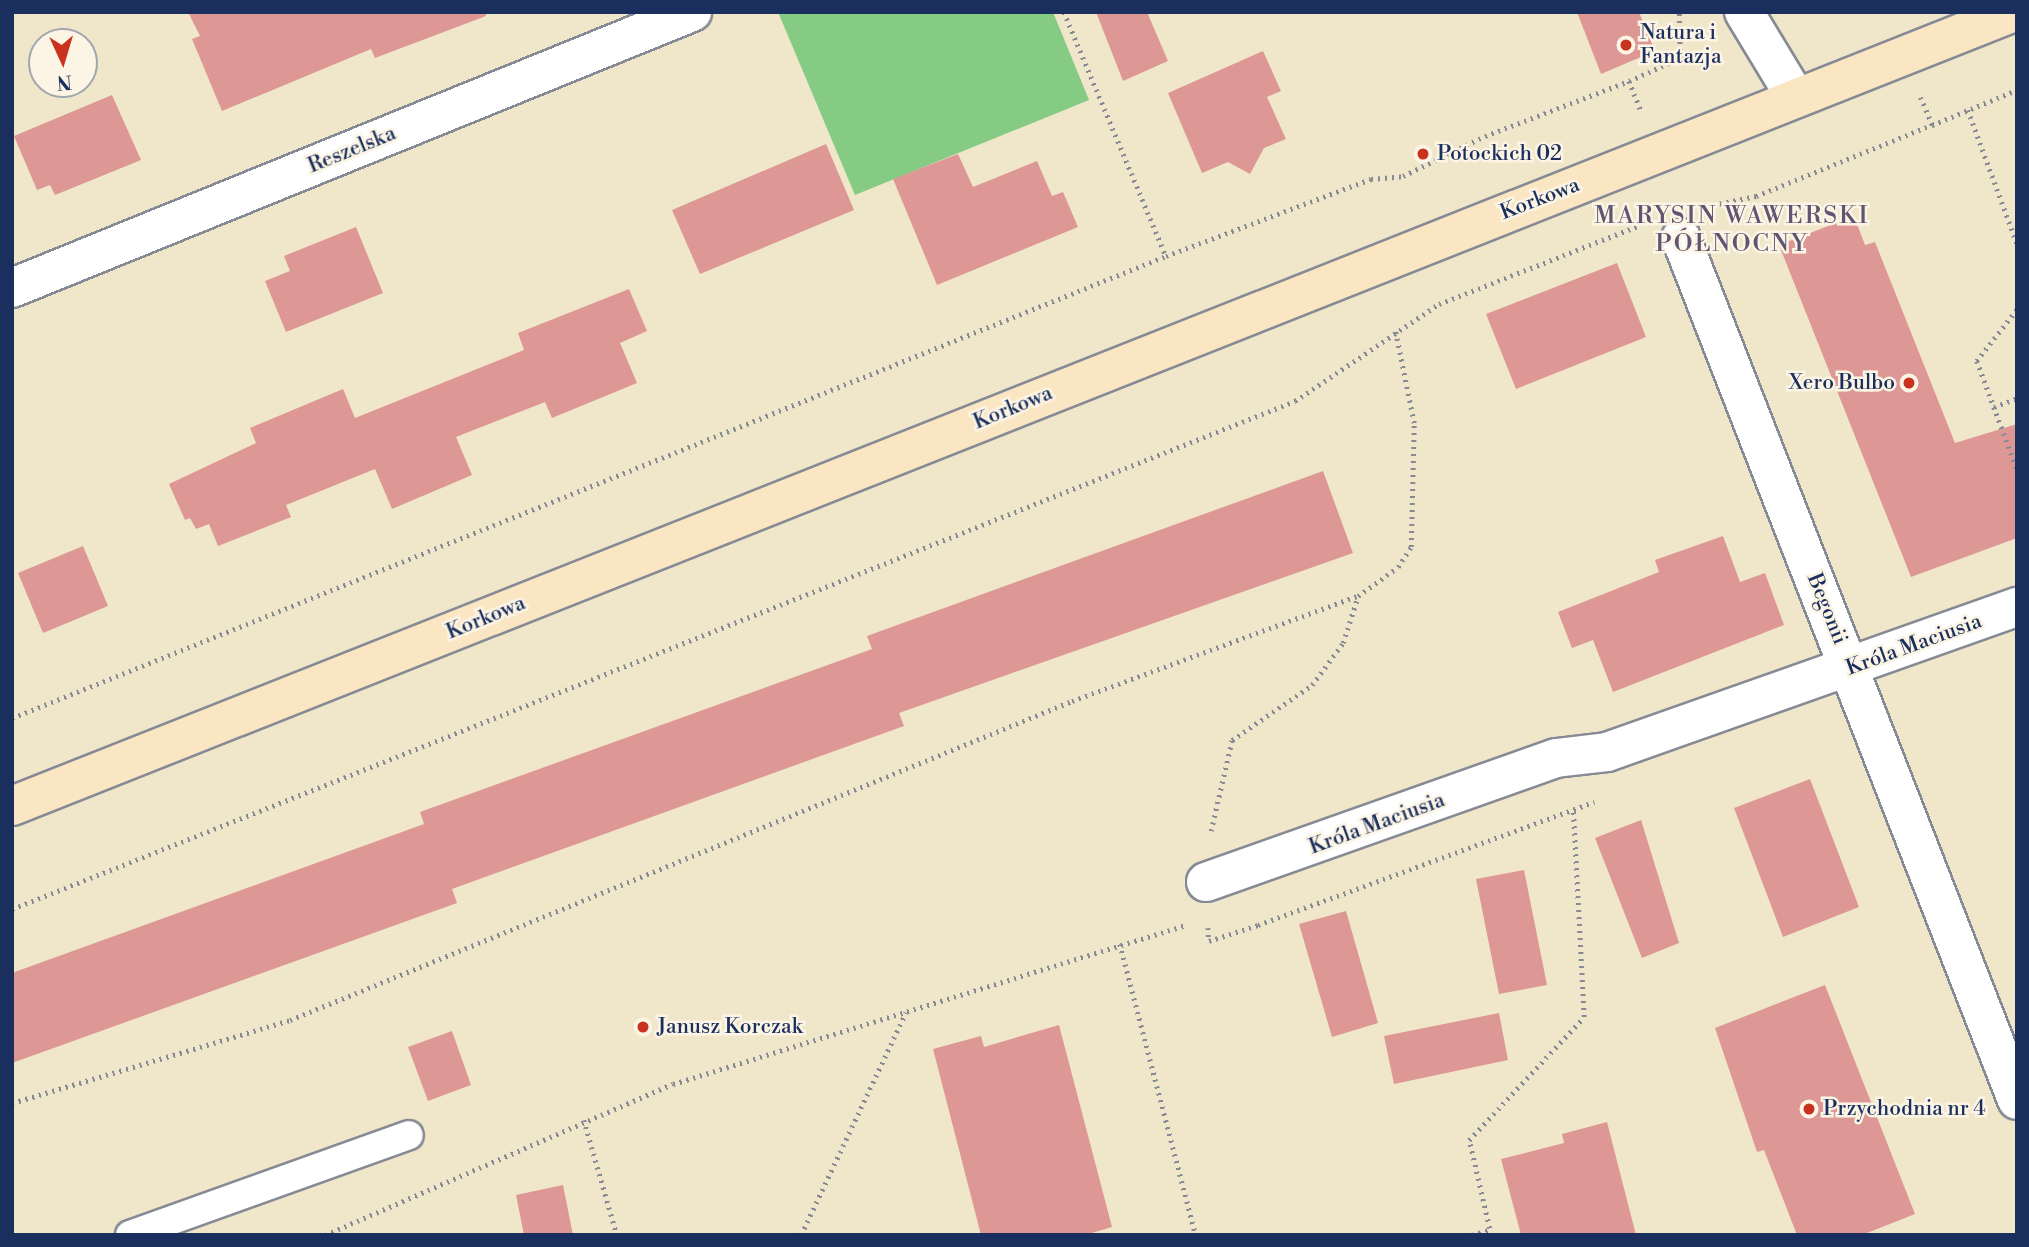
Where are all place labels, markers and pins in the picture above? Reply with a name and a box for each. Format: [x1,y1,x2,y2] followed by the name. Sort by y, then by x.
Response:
[1640,20,1722,70] place label: Natura i Fantazja
[1618,37,1634,53] marker: Natura i Fantazja
[1437,141,1562,167] place label: Potockich 02
[1415,146,1431,162] marker: Potockich 02
[1789,370,1895,396] place label: Xero Bulbo
[1901,375,1917,391] marker: Xero Bulbo
[657,1014,803,1040] place label: Janusz Korczak
[635,1019,651,1035] marker: Janusz Korczak
[1823,1096,1986,1122] place label: Przychodnia nr 4
[1801,1101,1817,1117] marker: Przychodnia nr 4

